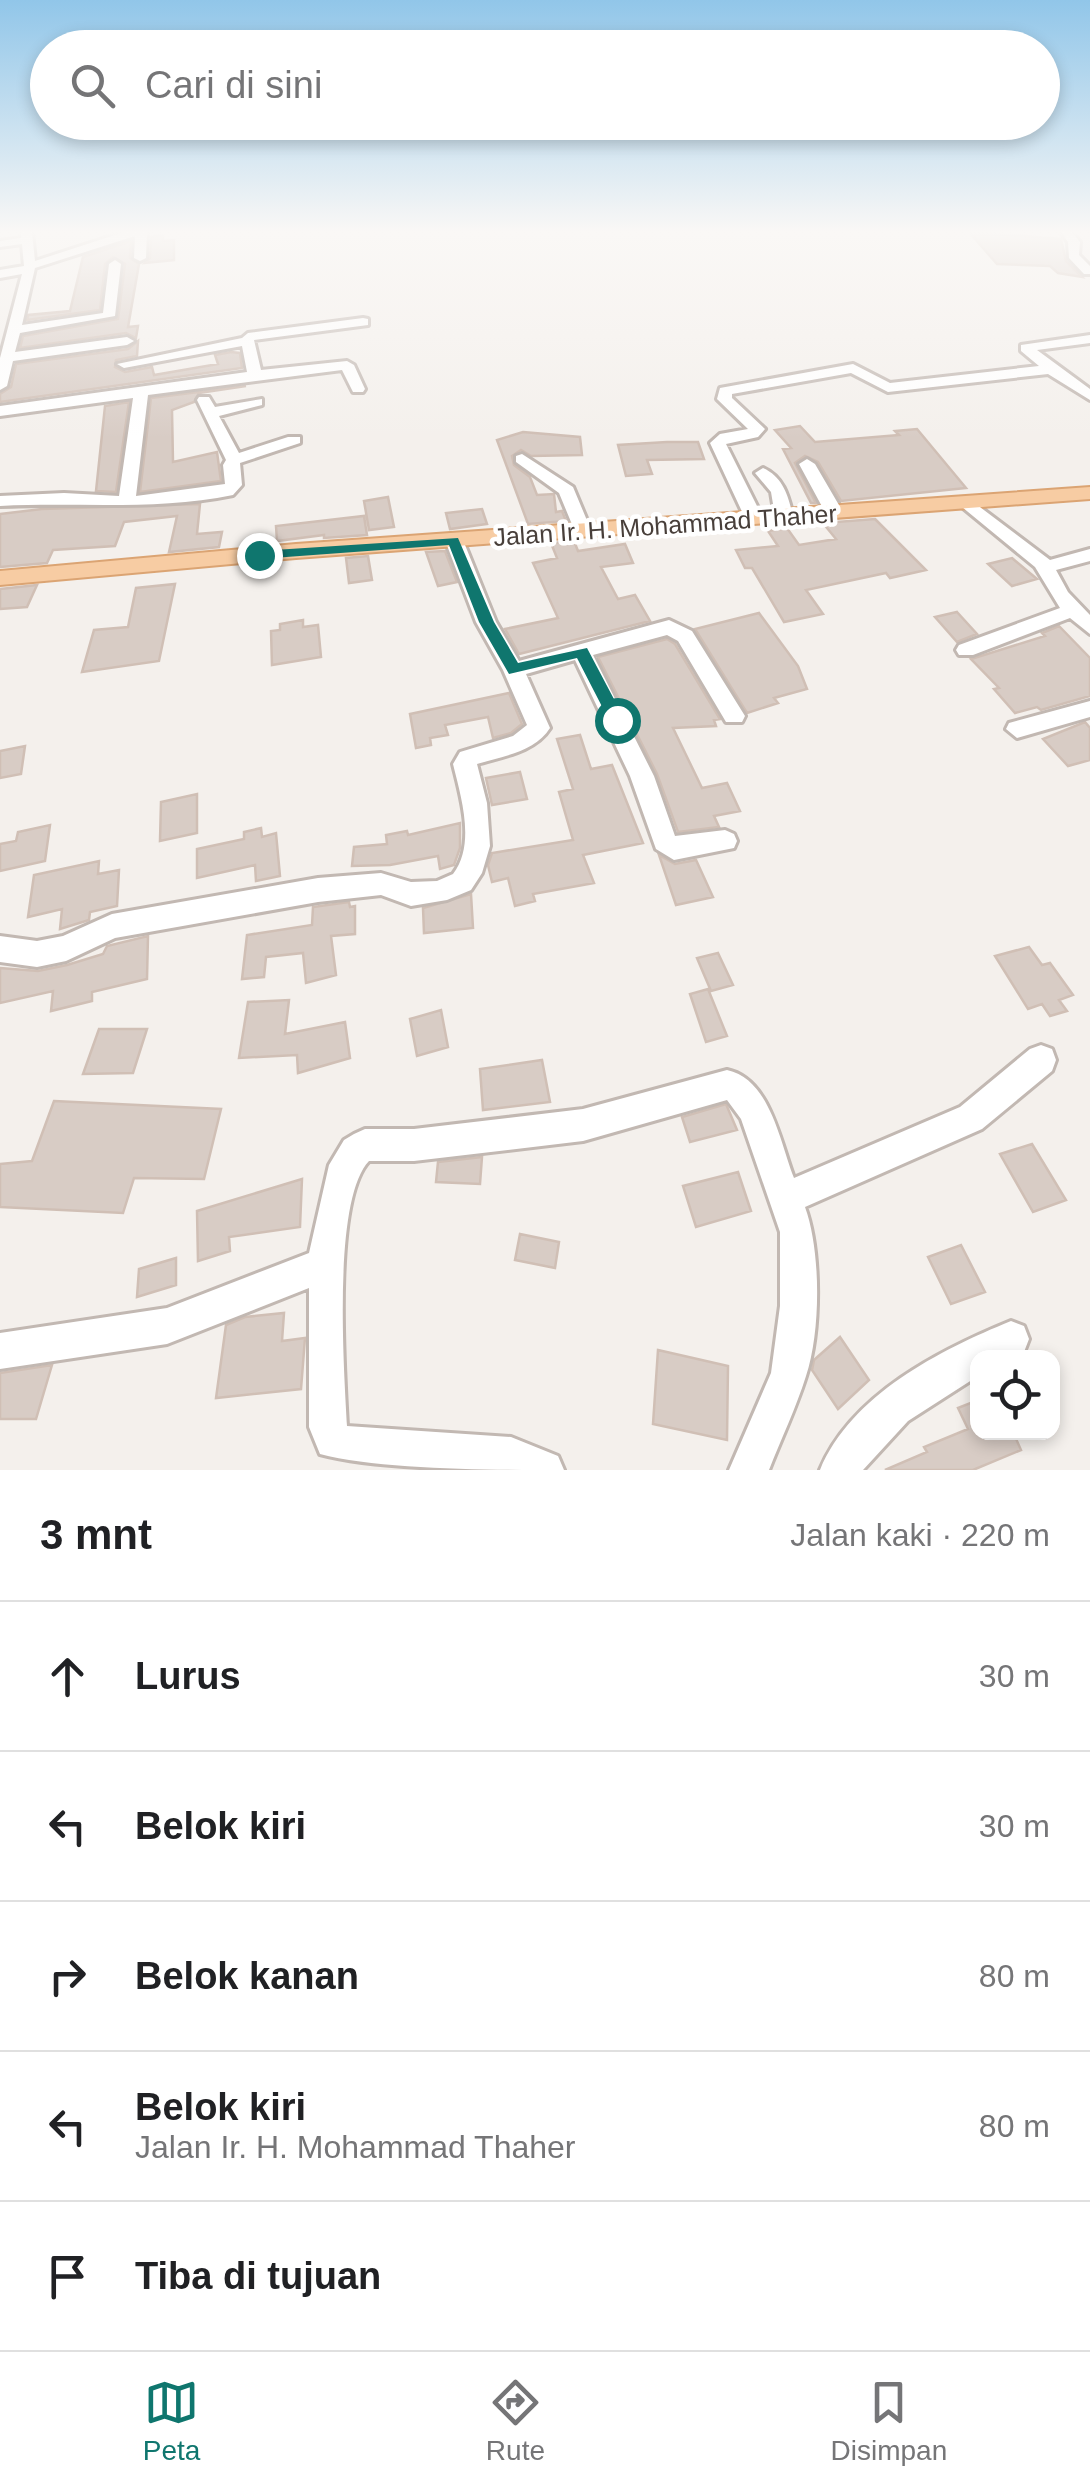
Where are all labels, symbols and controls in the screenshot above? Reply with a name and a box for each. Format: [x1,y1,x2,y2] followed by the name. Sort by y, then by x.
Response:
[30,30,1060,140] search box
[65,58,120,113] icon: search
[145,64,322,106] text: Cari di sini
[492,499,838,551] street label: Jalan Ir. H. Mohammad Thaher
[237,533,283,579] route end
[595,698,641,744] route start
[970,1350,1060,1440] map controls
[970,1350,1060,1440] button: locate
[40,1511,152,1558] text: 3 mnt
[790,1517,1050,1553] text: Jalan kaki · 220 m
[40,1649,95,1704] icon: ahead
[135,1655,241,1697] text: Lurus
[979,1658,1050,1694] text: 30 m
[40,1799,95,1854] icon: left
[135,1805,306,1847] text: Belok kiri
[979,1808,1050,1844] text: 30 m
[40,1949,95,2004] icon: right
[135,1955,359,1997] text: Belok kanan
[979,1958,1050,1994] text: 80 m
[135,2086,306,2128] text: Belok kiri
[40,2099,95,2154] icon: left
[979,2108,1050,2144] text: 80 m
[135,2129,576,2165] text: Jalan Ir. H. Mohammad Thaher
[40,2249,95,2304] icon: arrive
[135,2255,381,2297] text: Tiba di tujuan
[143,2375,200,2467] tab: Peta
[486,2375,545,2467] tab: Rute
[831,2375,947,2467] tab: Disimpan

